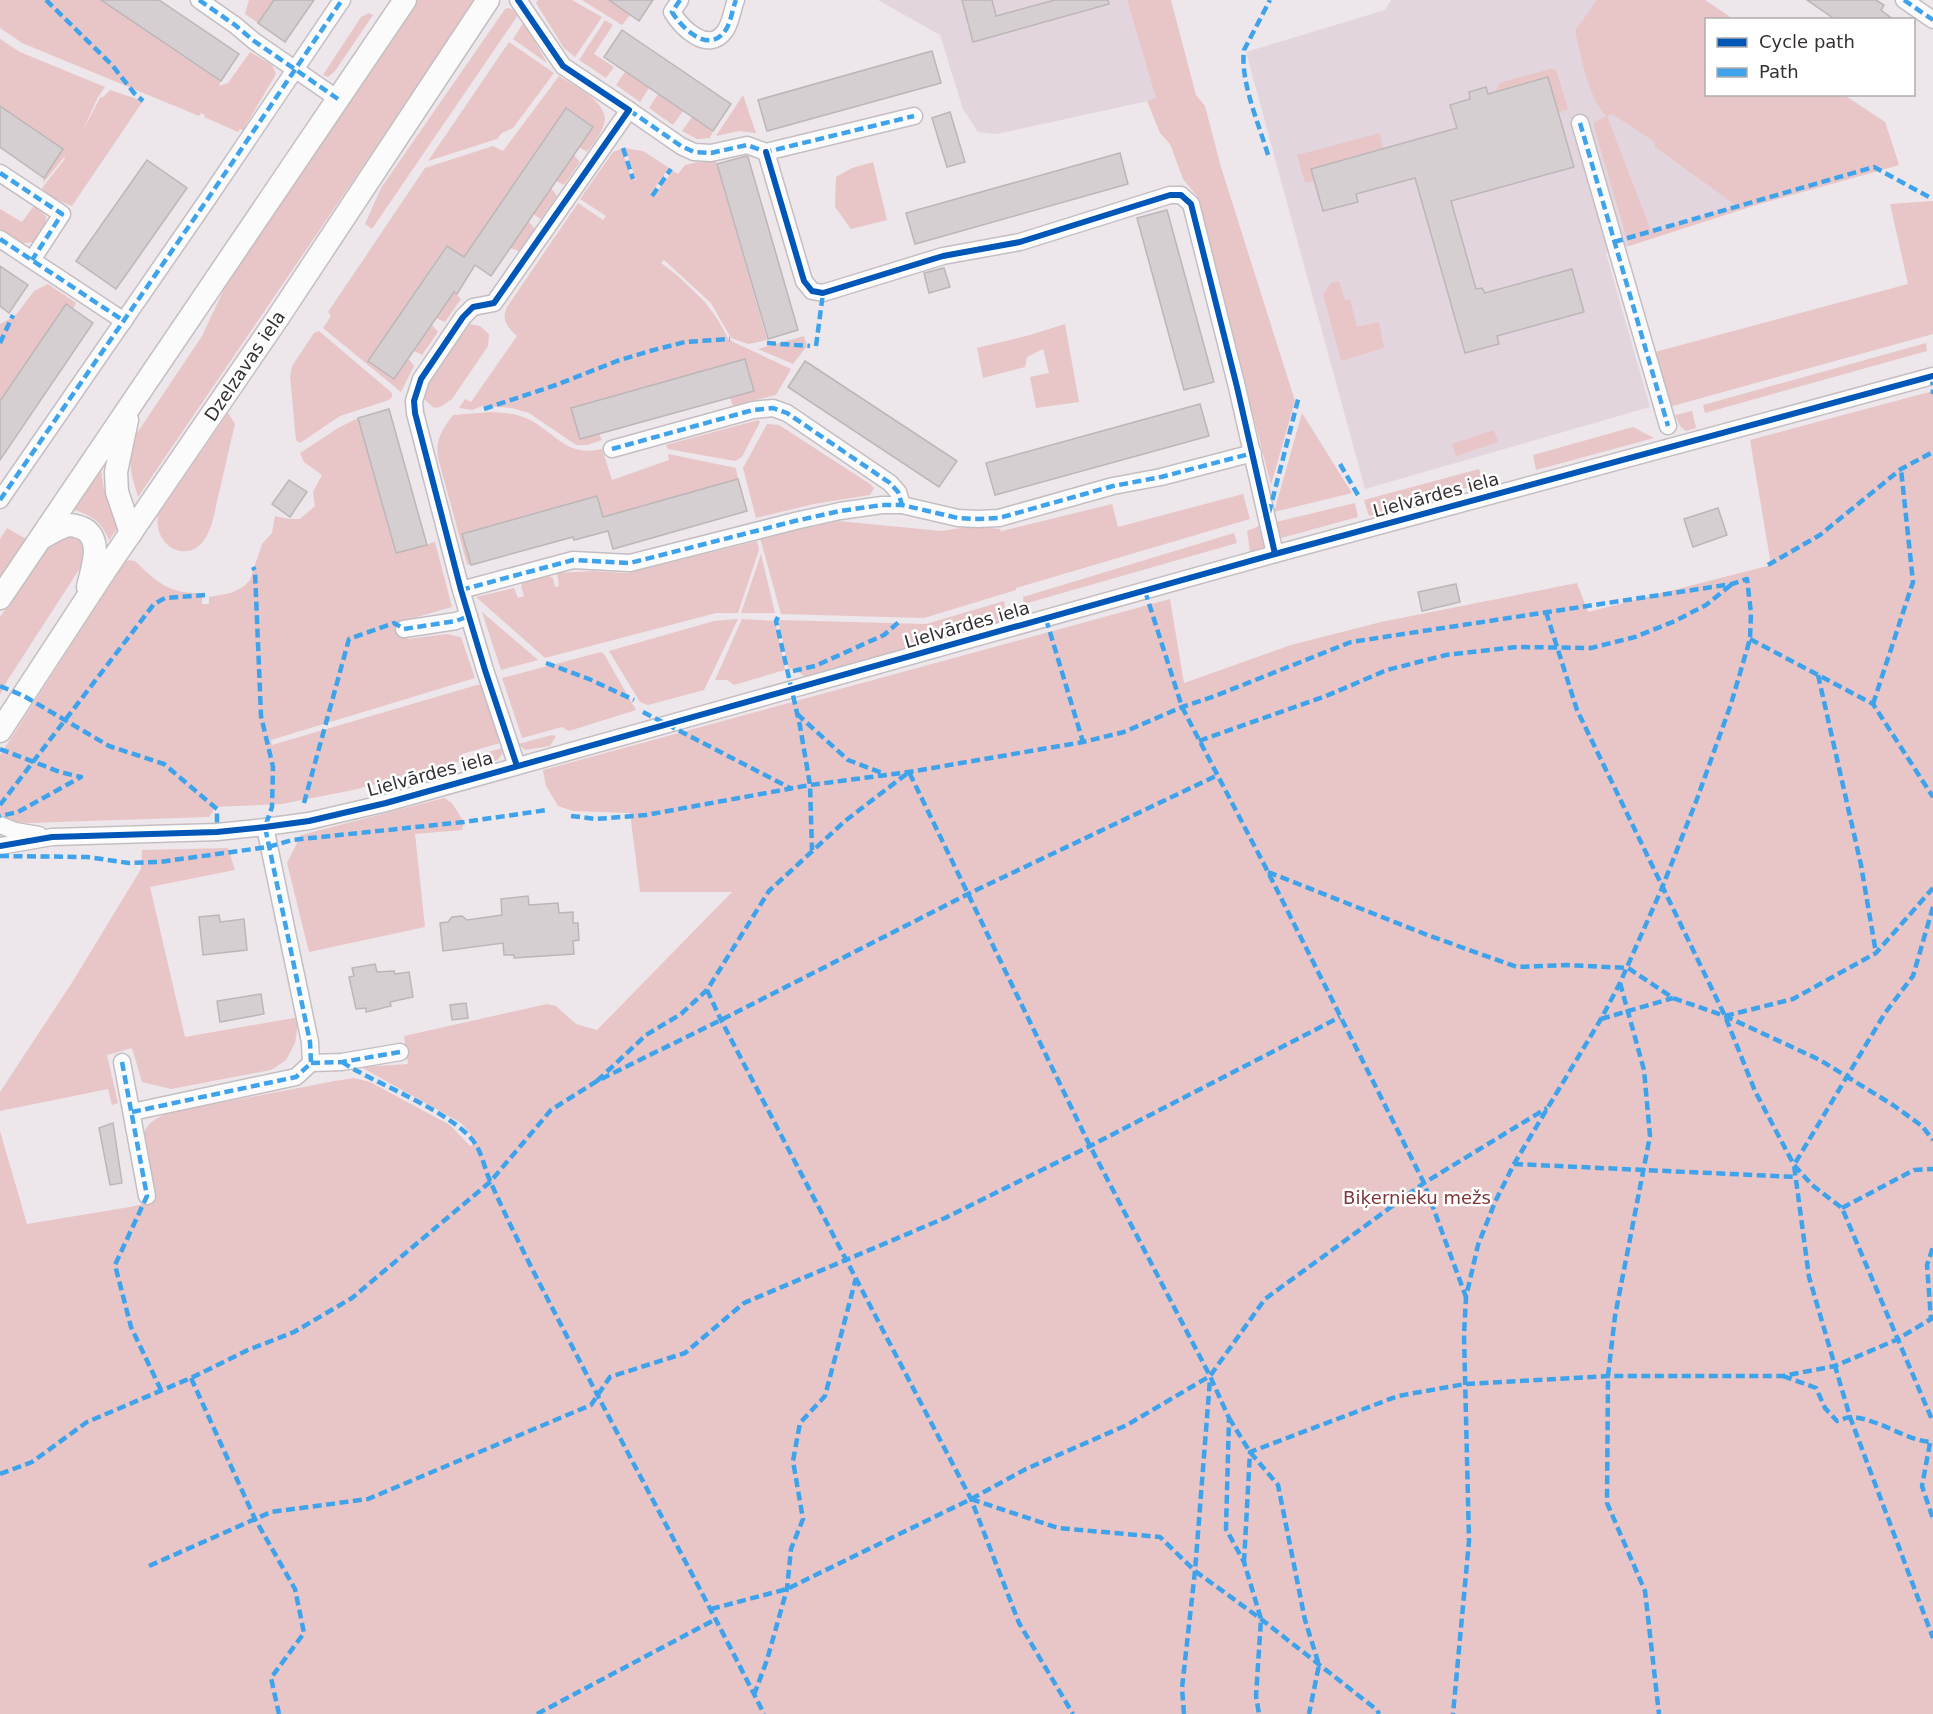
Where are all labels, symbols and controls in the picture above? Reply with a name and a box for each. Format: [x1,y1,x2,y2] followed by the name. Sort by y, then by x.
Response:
[1705,18,1915,96] legend
[1759,31,1855,52] text: Cycle path
[1759,61,1799,82] text: Path
[200,306,289,425] street label: Dzelzavas iela
[1371,468,1501,521] street label: Lielvārdes iela
[902,597,1032,652] street label: Lielvārdes iela
[365,747,495,800] street label: Lielvārdes iela
[1343,1187,1491,1208] park label: Biķernieku mežs

